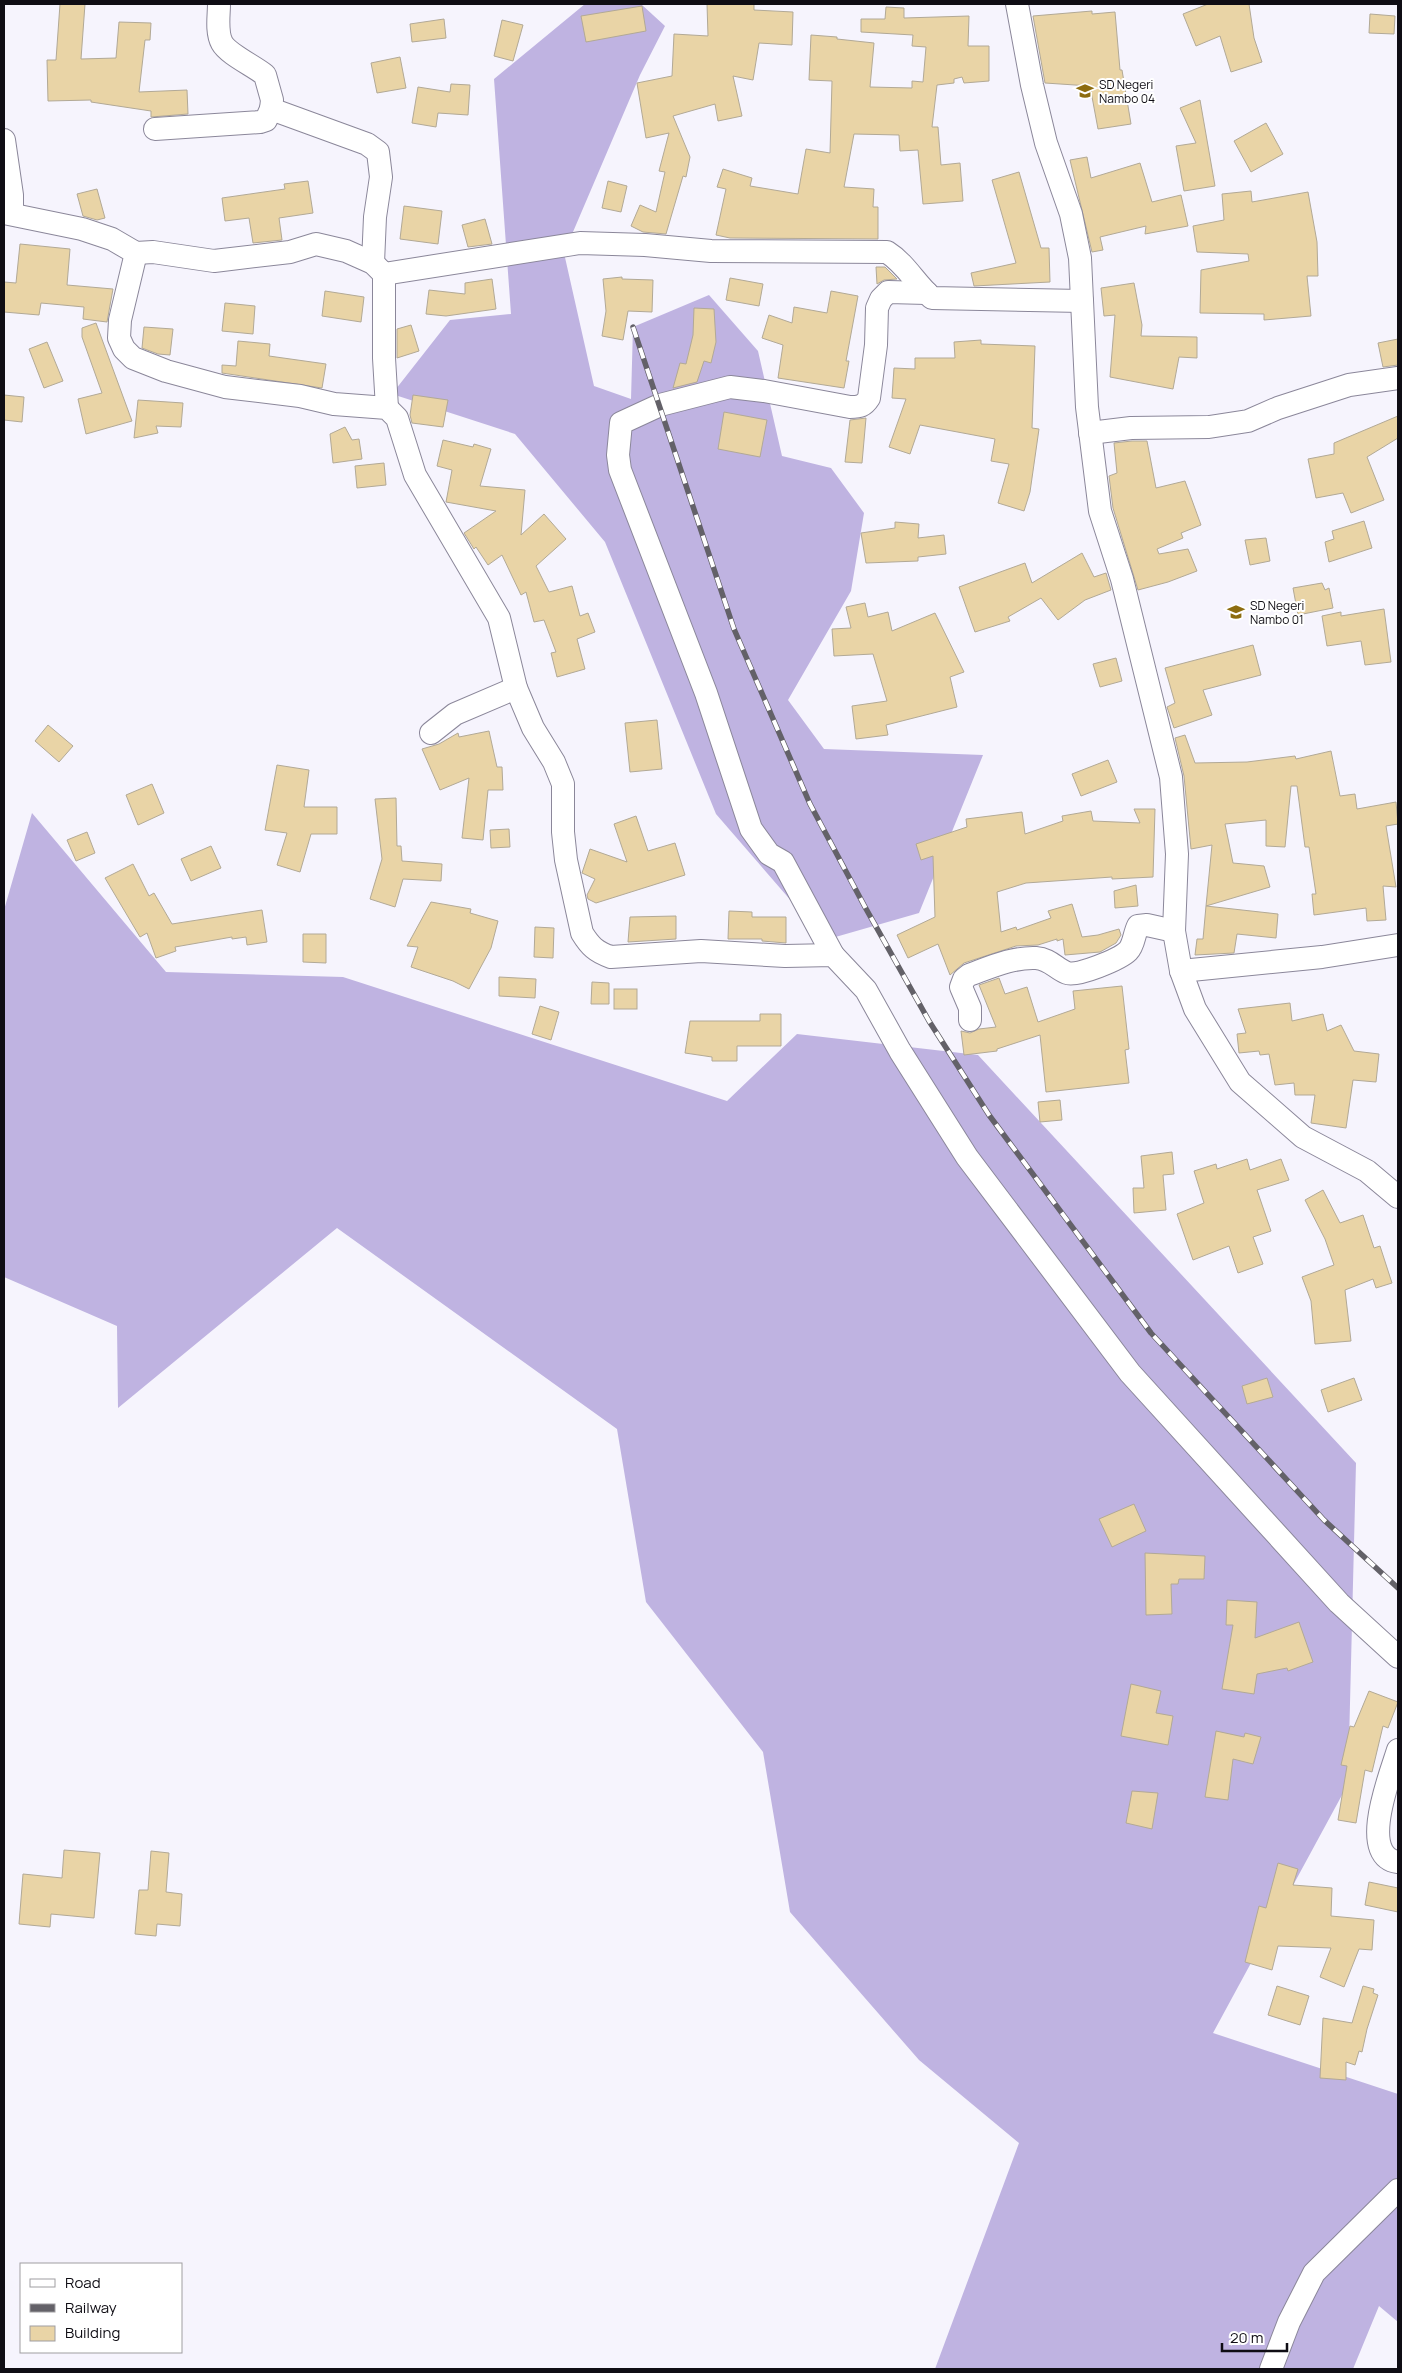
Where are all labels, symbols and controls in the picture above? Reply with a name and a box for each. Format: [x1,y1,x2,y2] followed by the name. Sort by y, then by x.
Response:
[1099,76,1155,107] place label: SD Negeri Nambo 04
[1075,81,1095,101] school or university icon: SD Negeri Nambo 04
[1250,597,1304,628] place label: SD Negeri Nambo 01
[1226,602,1246,622] school or university icon: SD Negeri Nambo 01
[20,2263,182,2353] legend
[65,2272,101,2293] text: Road
[65,2297,117,2318] text: Railway
[1222,2320,1287,2352] scale bar
[65,2322,120,2343] text: Building
[1230,2327,1263,2348] text: 20 m

